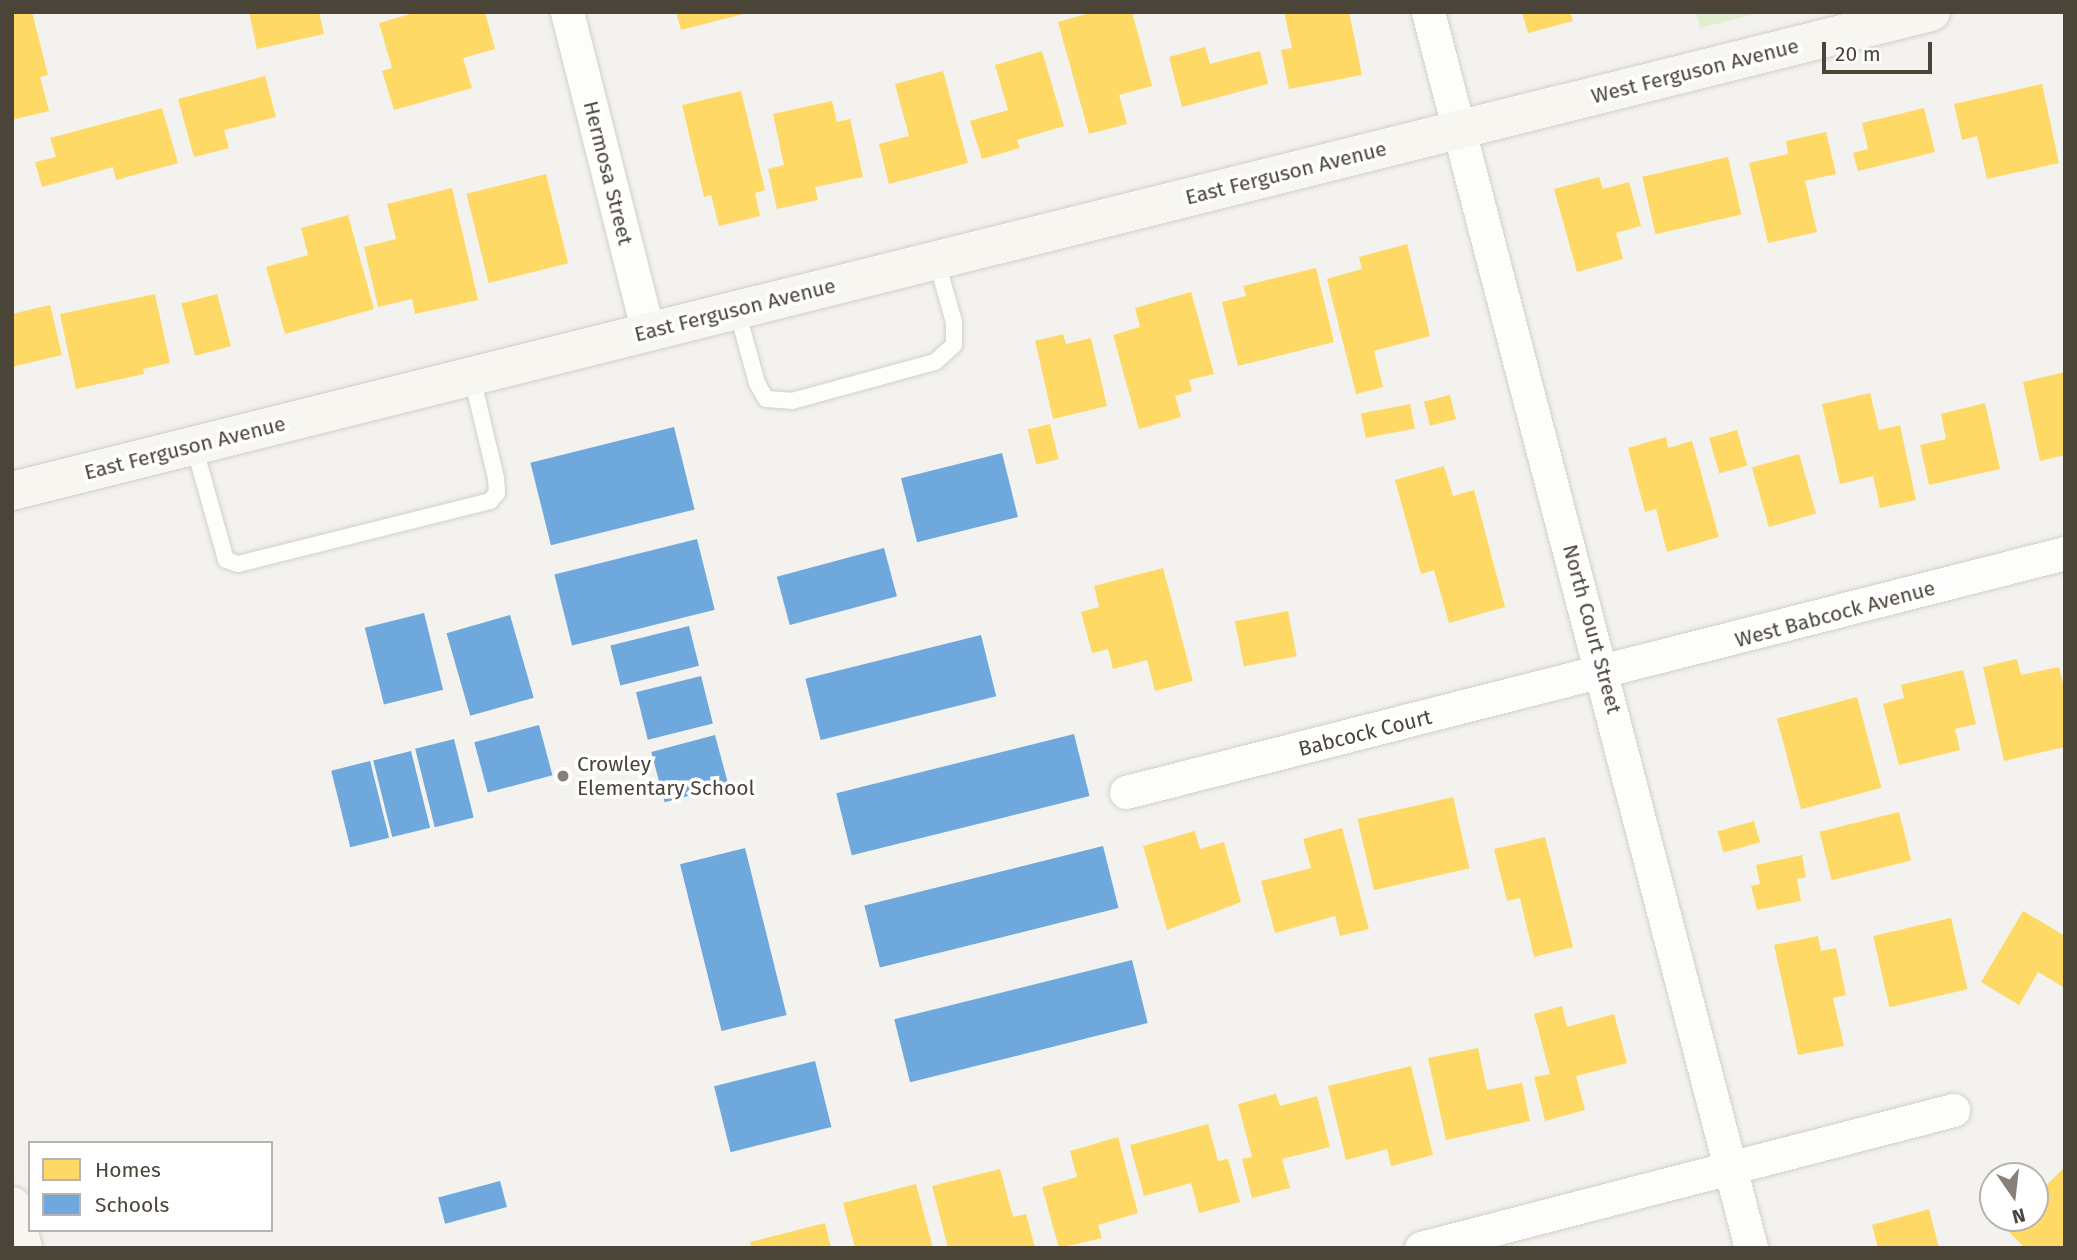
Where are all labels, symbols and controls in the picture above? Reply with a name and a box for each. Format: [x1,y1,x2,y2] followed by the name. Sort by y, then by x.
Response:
[1825,28,1935,72] scale bar
[1589,33,1801,109] street label: West Ferguson Avenue
[1835,41,1881,67] text: 20 m
[578,98,638,248] street label: Hermosa Street
[1183,136,1389,210] street label: East Ferguson Avenue
[632,273,838,347] street label: East Ferguson Avenue
[82,411,288,485] street label: East Ferguson Avenue
[1557,542,1627,716] street label: North Court Street
[1732,575,1938,653] street label: West Babcock Avenue
[1296,704,1434,762] street label: Babcock Court
[577,751,755,801] place label: Crowley Elementary School
[555,768,571,784] marker: Crowley Elementary School
[28,1141,273,1232] legend
[95,1157,161,1183] text: Homes
[1979,1162,2049,1232] north arrow
[95,1192,169,1218] text: Schools
[2010,1203,2028,1229] text: N

